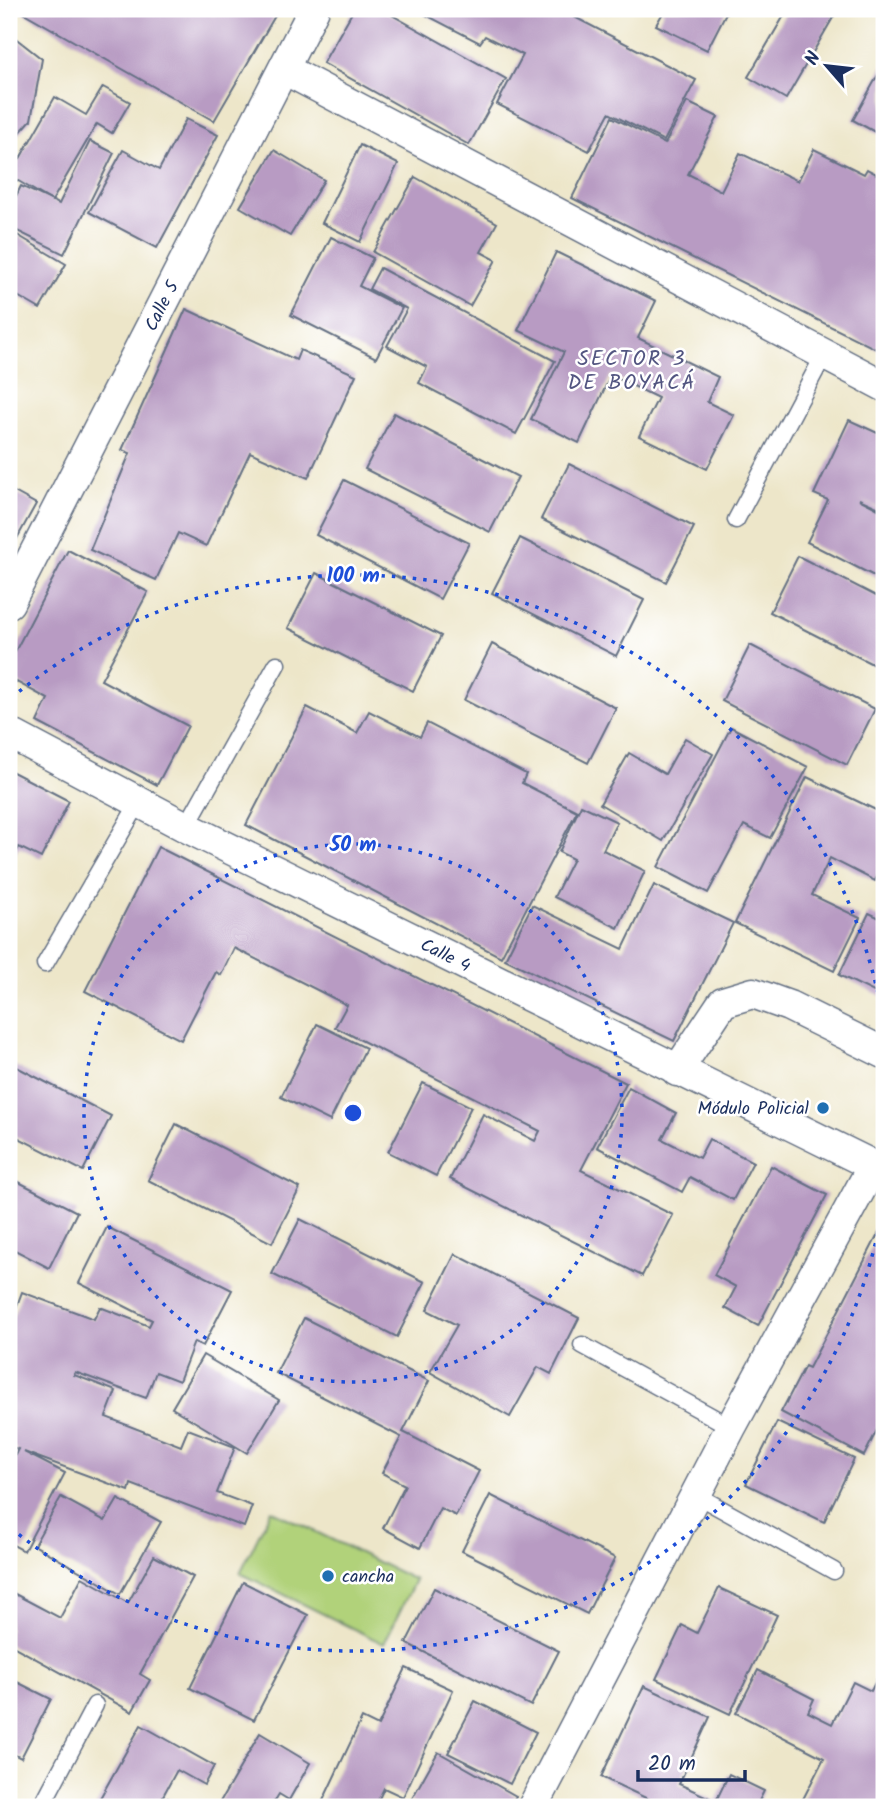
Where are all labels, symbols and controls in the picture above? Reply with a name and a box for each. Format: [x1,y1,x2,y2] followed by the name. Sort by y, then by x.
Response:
[792,32,862,102] north arrow
[798,47,830,71] text: N
[138,275,189,337] street label: Calle 5
[568,343,696,400] district label: SECTOR 3 DE BOYACÁ
[326,560,380,593] text: 100 m
[329,829,376,862] text: 50 m
[415,932,475,981] street label: Calle 4
[697,1095,810,1124] place label: Módulo Policial
[815,1100,831,1116] marker: Módulo Policial
[341,1101,365,1125] centre of rings
[342,1563,394,1592] place label: cancha
[320,1568,336,1584] marker: cancha
[638,1739,744,1783] scale bar
[648,1748,696,1781] text: 20 m

